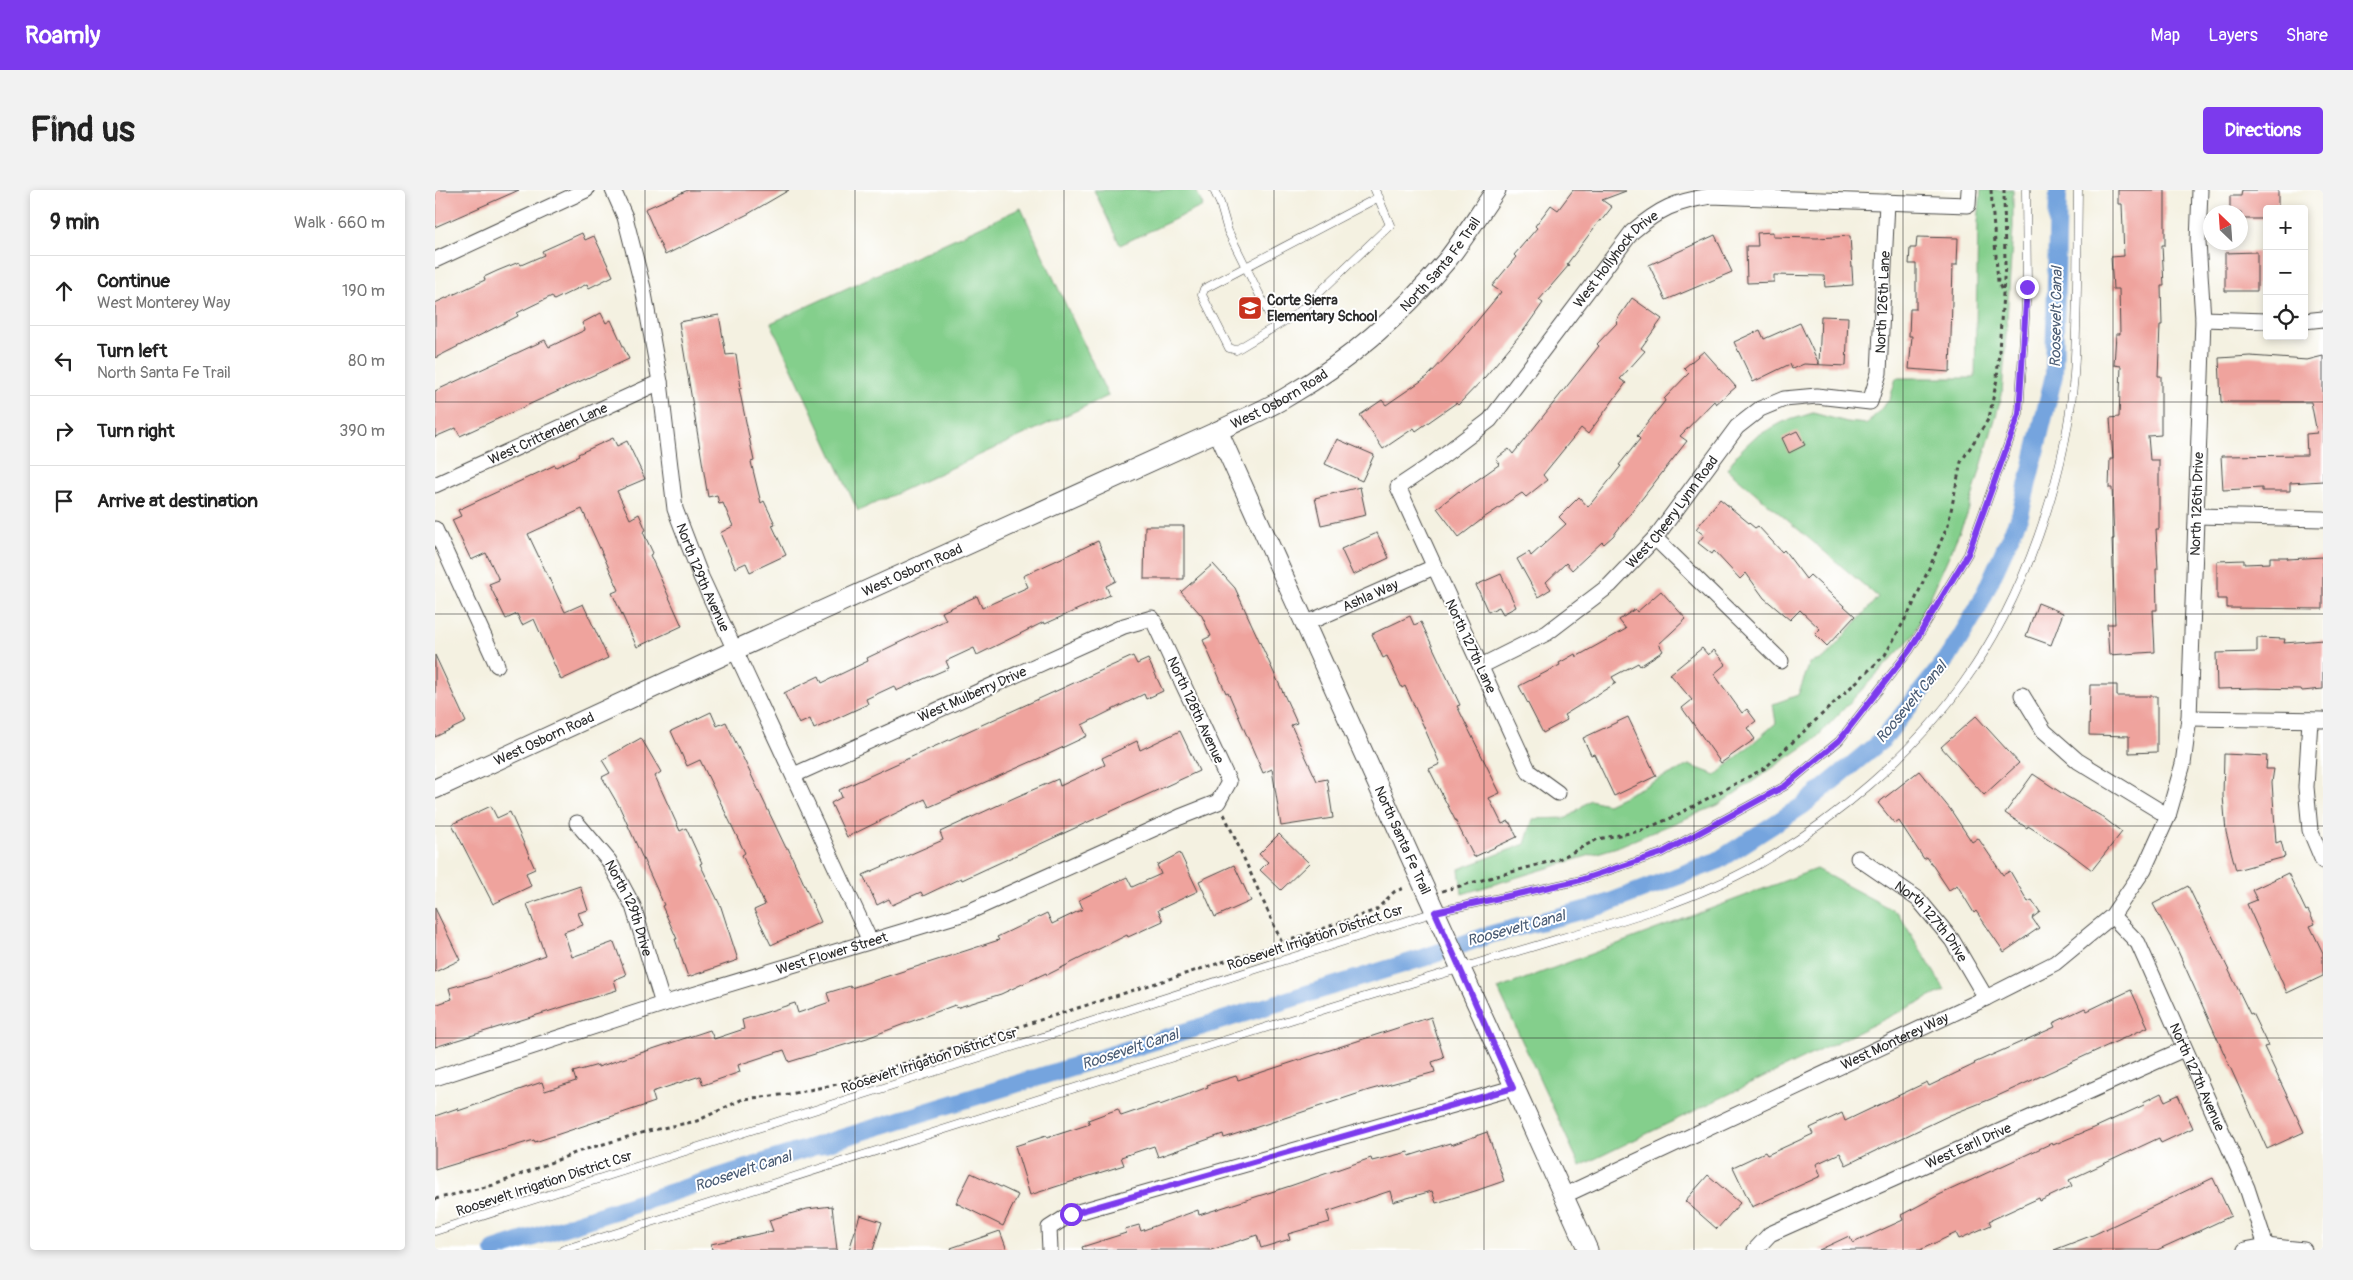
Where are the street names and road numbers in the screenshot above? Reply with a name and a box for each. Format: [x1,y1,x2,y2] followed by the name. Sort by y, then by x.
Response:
[1570,207,1662,311] street label: West Hollyhock Drive
[1397,214,1484,315] street label: North Santa Fe Trail
[1872,250,1894,354] street label: North 126th Lane
[1228,366,1331,433] street label: West Osborn Road
[486,399,610,468] street label: West Crittenden Lane
[1623,452,1722,572] street label: West Cheery Lynn Road
[2187,452,2207,556] street label: North 126th Drive
[672,521,733,634] street label: North 129th Avenue
[859,540,965,600] street label: West Osborn Road
[1340,576,1401,615] street label: Ashla Way
[1441,596,1500,696] street label: North 127th Lane
[1163,654,1228,766] street label: North 128th Avenue
[915,663,1029,726] street label: West Mulberry Drive
[491,708,597,770] street label: West Osborn Road
[1371,783,1434,897] street label: North Santa Fe Trail
[601,857,656,958] street label: North 129th Drive
[1891,878,1971,965] street label: North 127th Drive
[1225,901,1405,974] street label: Roosevelt Irrigation District Csr
[774,929,890,978] street label: West Flower Street
[1838,1009,1951,1074] street label: West Monterey Way
[2166,1020,2229,1134] street label: North 127th Avenue
[839,1024,1019,1097] street label: Roosevelt Irrigation District Csr
[1923,1119,2014,1172] street label: West Earll Drive
[454,1147,634,1220] street label: Roosevelt Irrigation District Csr

